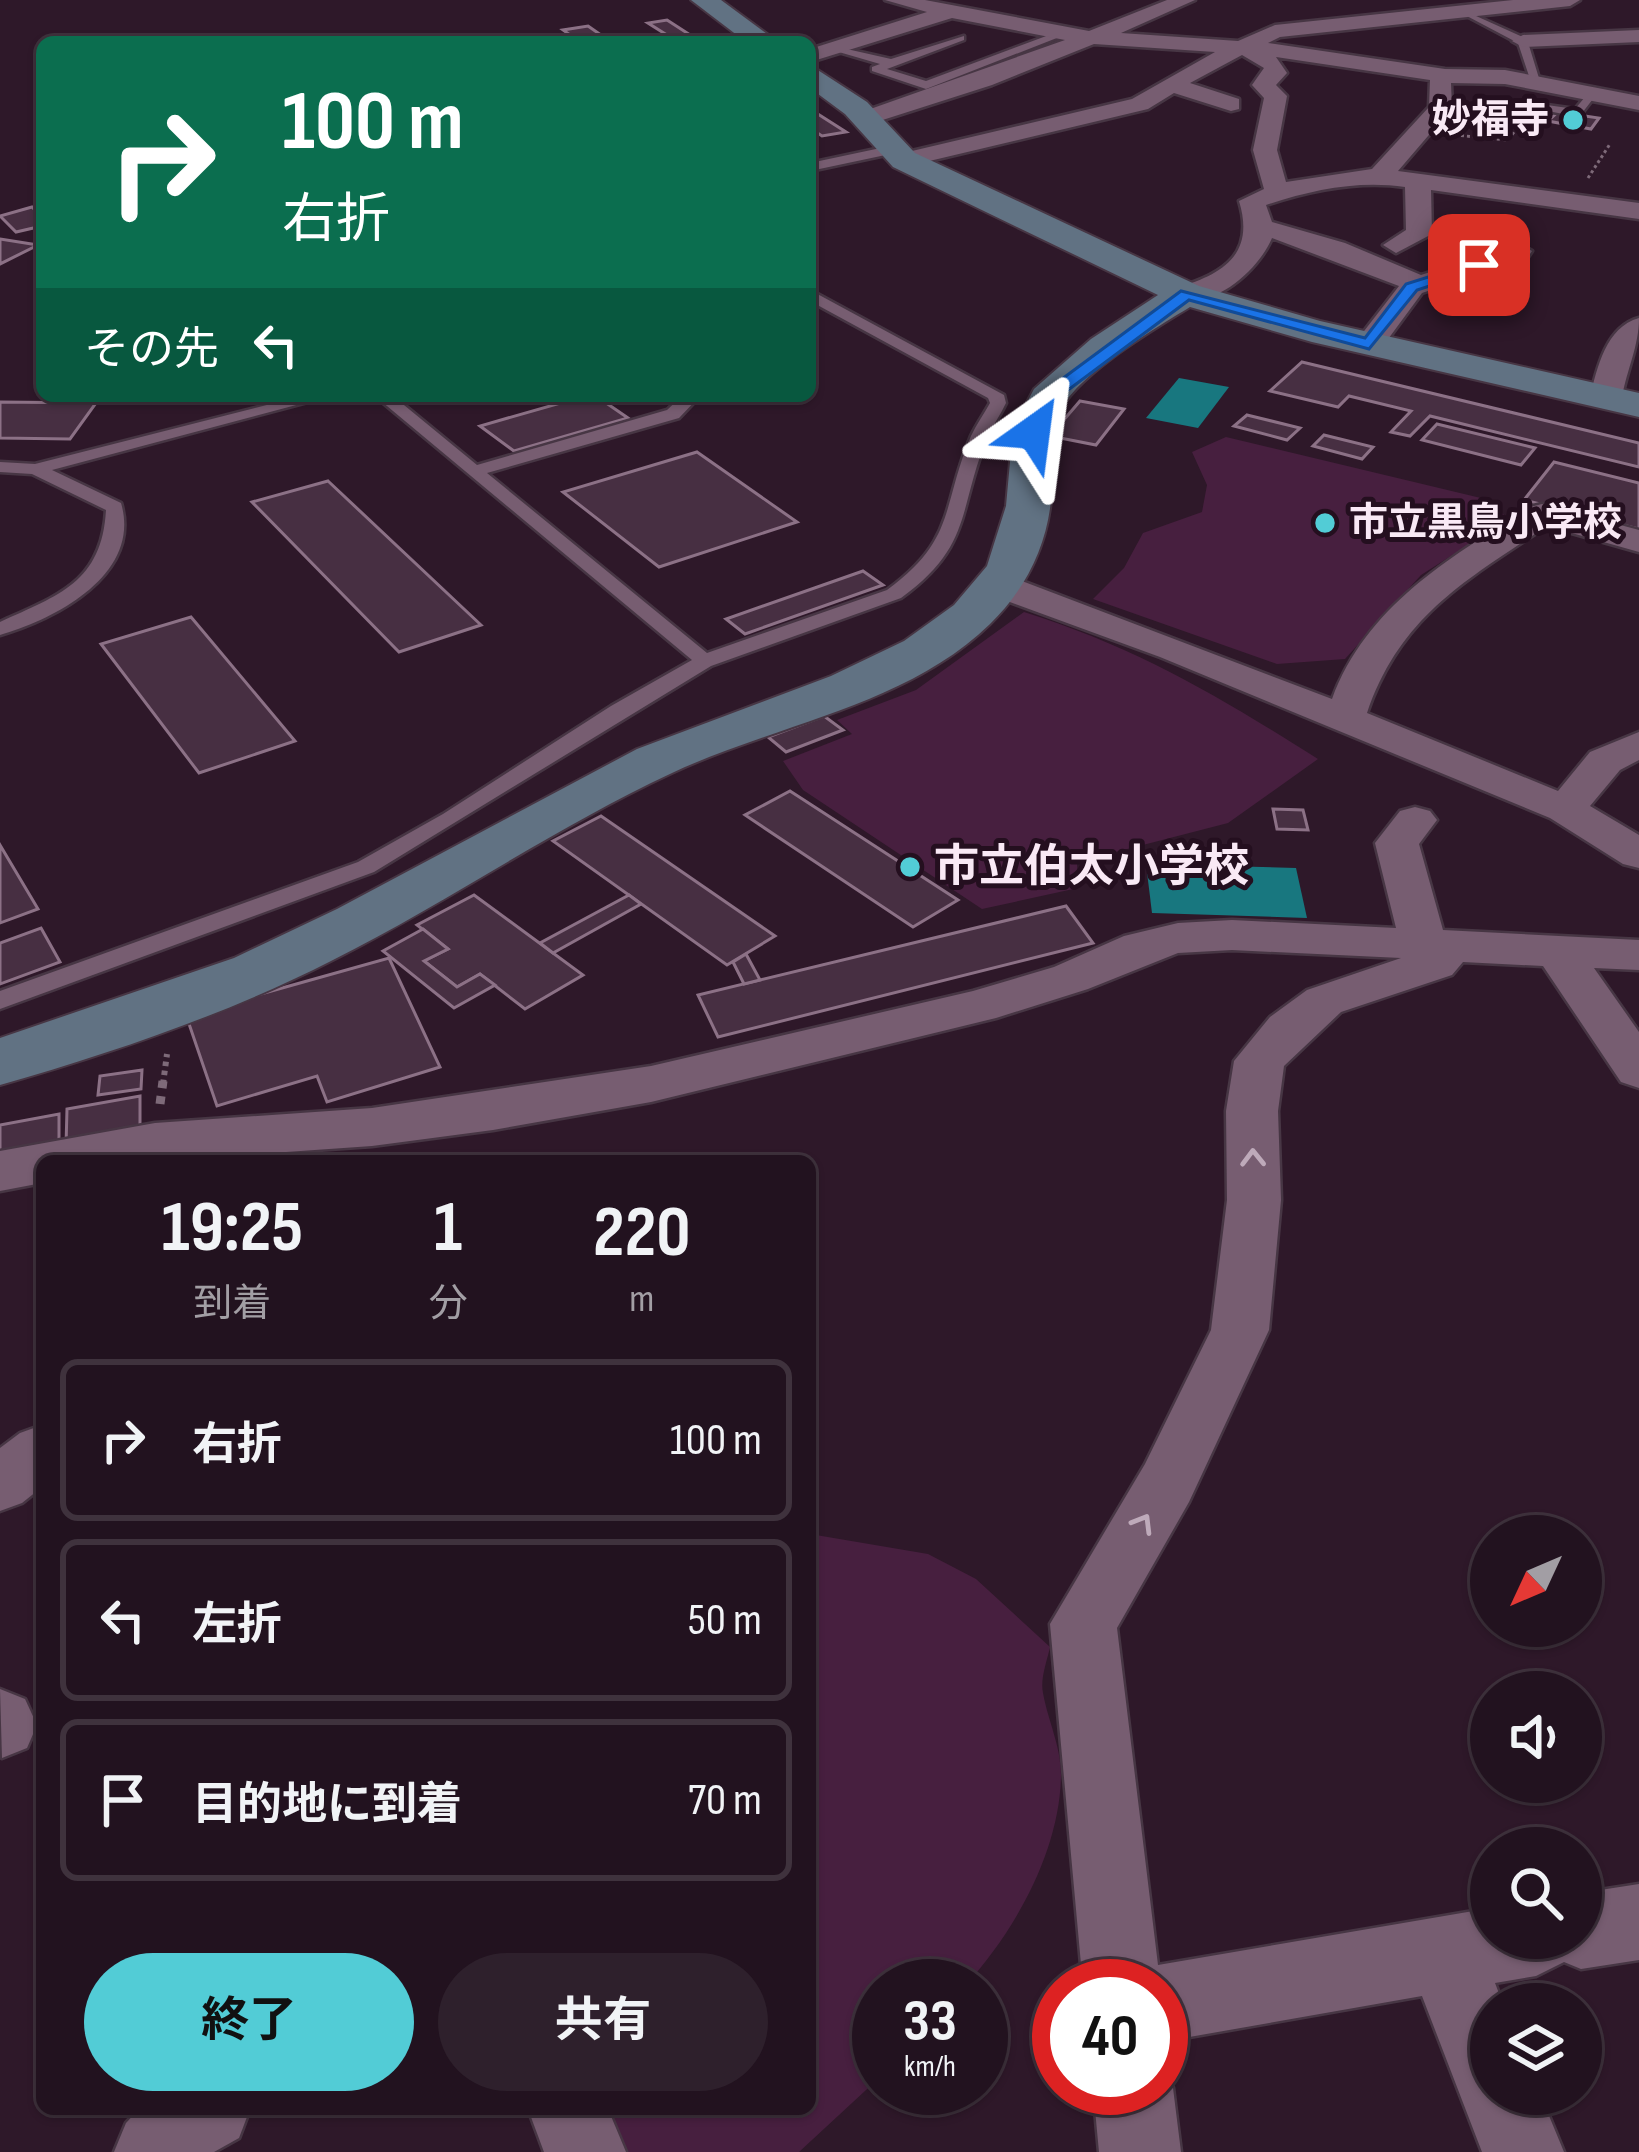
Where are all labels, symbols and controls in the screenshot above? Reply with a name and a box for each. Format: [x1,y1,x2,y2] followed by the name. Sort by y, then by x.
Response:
[282,72,464,173] text: 100 m
[84,84,240,240] icon: right
[1432,97,1549,144] place label: 妙福寺
[1560,107,1586,133] marker: 妙福寺
[282,188,390,253] text: 右折
[1428,214,1530,316] pin
[1446,232,1512,298] icon: arrive
[243,312,309,378] icon: left
[84,323,219,378] text: その先
[971,369,1097,495] position arrow
[1349,500,1622,547] place label: 市立黒鳥小学校
[1312,510,1338,536] marker: 市立黒鳥小学校
[934,840,1249,895] place label: 市立伯太小学校
[897,854,923,880] marker: 市立伯太小学校
[1241,1148,1267,1167] one-way arrow
[162,1185,303,1272] text: 19:25
[434,1185,462,1272] text: 1
[593,1190,690,1277] text: 220
[629,1276,654,1323] text: m
[193,1281,271,1328] text: 到着
[429,1281,468,1328] text: 分
[90,1407,156,1473] icon: right
[670,1413,762,1468] text: 100 m
[192,1418,282,1473] text: 右折
[1128,1514,1151,1536] one-way arrow
[1470,1515,1602,1647] north arrow
[1470,1515,1602,2115] map controls
[90,1587,156,1653] icon: left
[688,1593,762,1648] text: 50 m
[192,1598,282,1653] text: 左折
[1470,1671,1602,1803] button: sound
[90,1767,156,1833] icon: arrive
[688,1773,762,1828] text: 70 m
[192,1778,462,1833] text: 目的地に到着
[1470,1827,1602,1959] button: search
[84,1953,414,2091] button: 終了
[438,1953,768,2091] button: 共有
[1032,1959,1188,2115] speed limit sign: 40
[1470,1983,1602,2115] button: layers
[903,1986,957,2058] text: 33
[904,2049,956,2085] text: km/h

